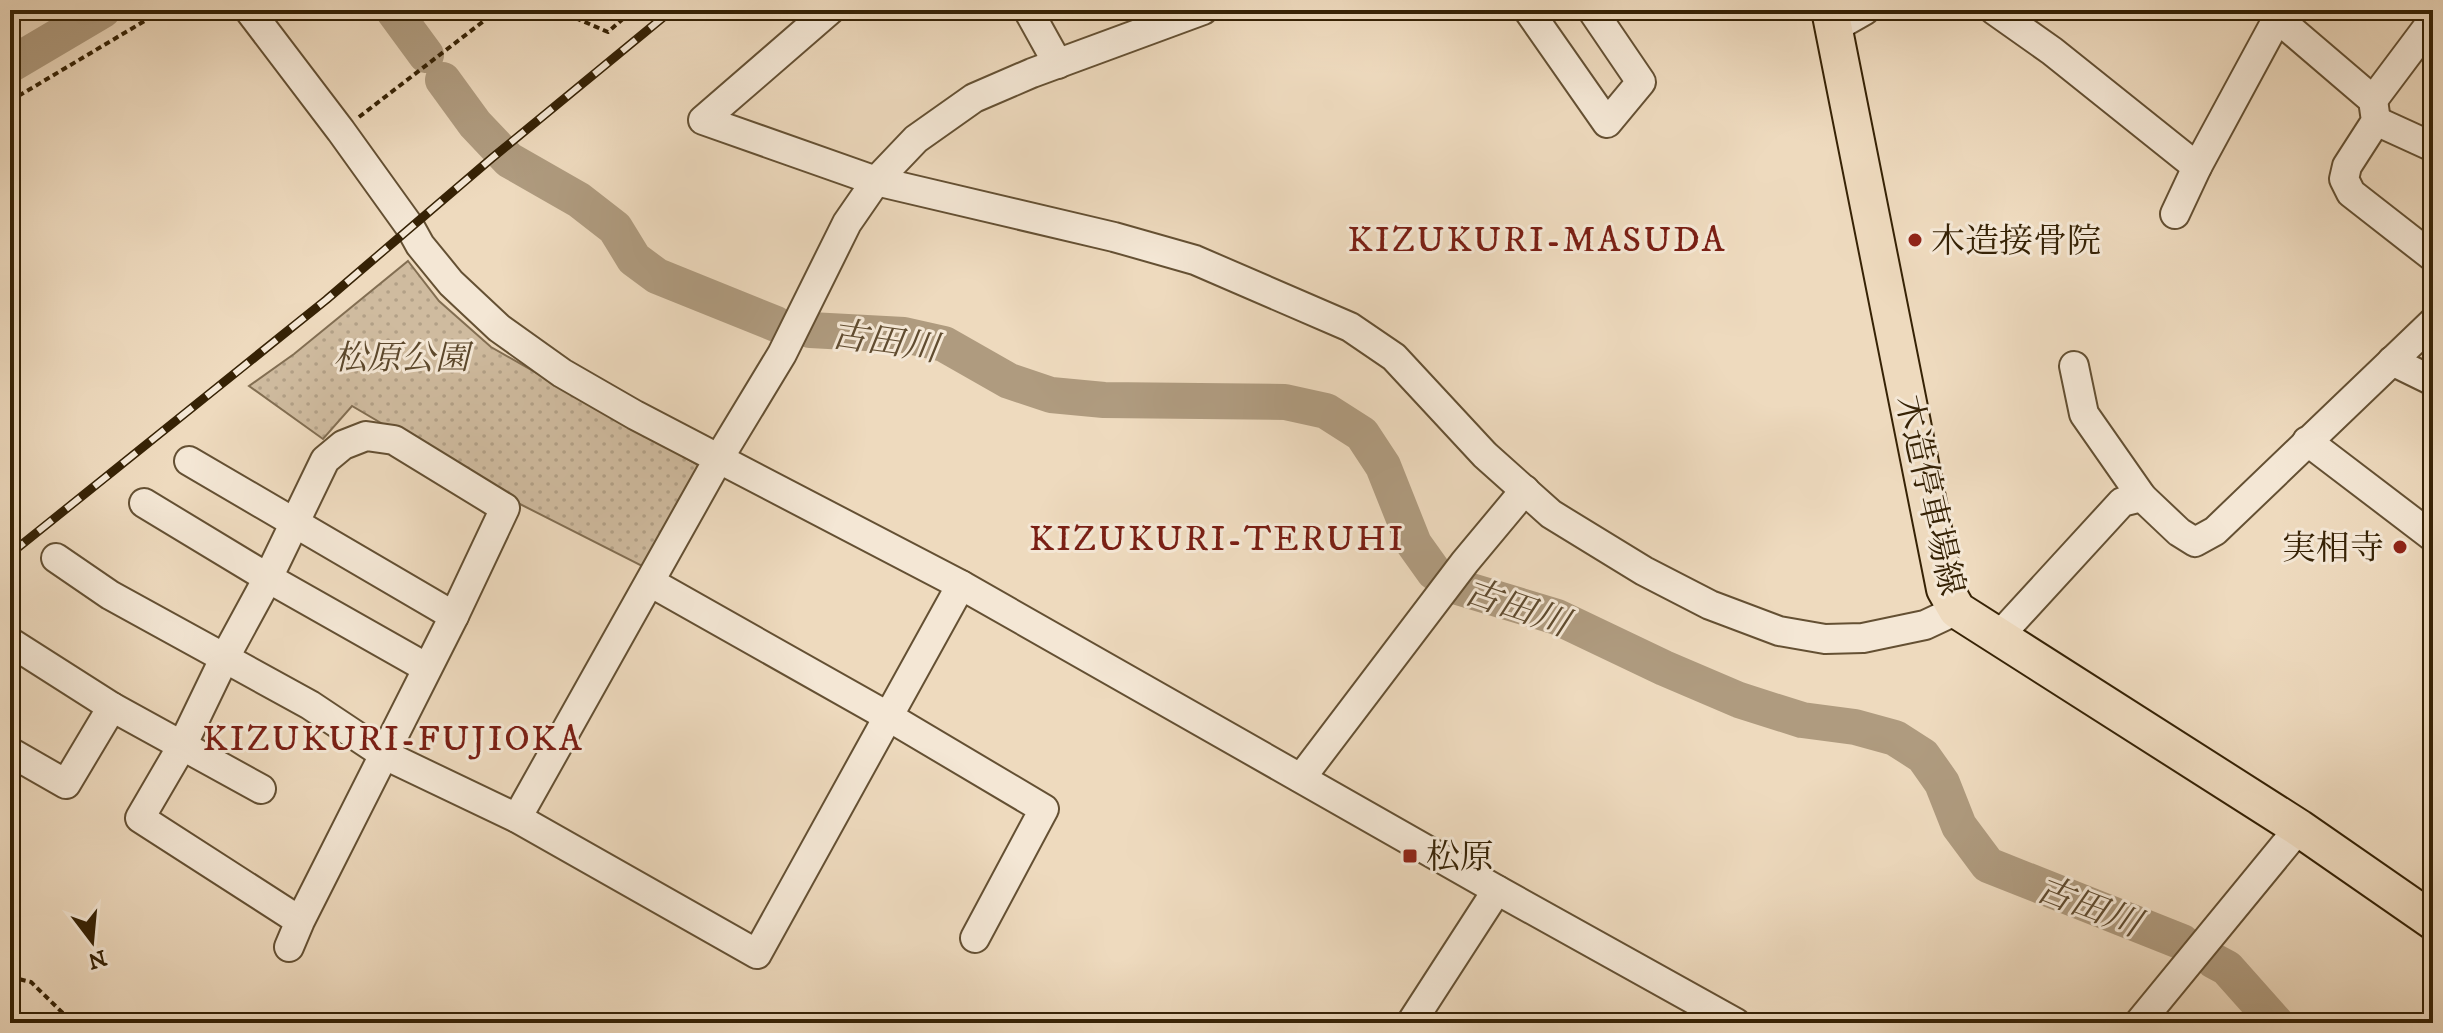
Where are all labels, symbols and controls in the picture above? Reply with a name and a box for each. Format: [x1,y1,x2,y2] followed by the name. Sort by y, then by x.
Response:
[1348,218,1726,263] district label: KIZUKURI-MASUDA
[1931,221,2101,263] place label: 木造接骨院
[1906,231,1924,249] marker: 木造接骨院
[828,313,945,373] water label: 古田川
[333,338,474,380] park label: 松原公園
[1886,391,1972,600] street label: 木造停車場線
[1029,517,1405,562] district label: KIZUKURI-TERUHI
[2282,528,2384,570] place label: 実相寺
[2391,538,2409,556] marker: 実相寺
[1458,570,1578,649] water label: 古田川
[202,717,584,762] district label: KIZUKURI-FUJIOKA
[1426,837,1494,879] place label: 松原
[1401,847,1419,865] marker: 松原
[2030,867,2150,949] water label: 古田川
[52,901,132,981] north arrow
[85,943,110,974] text: N

